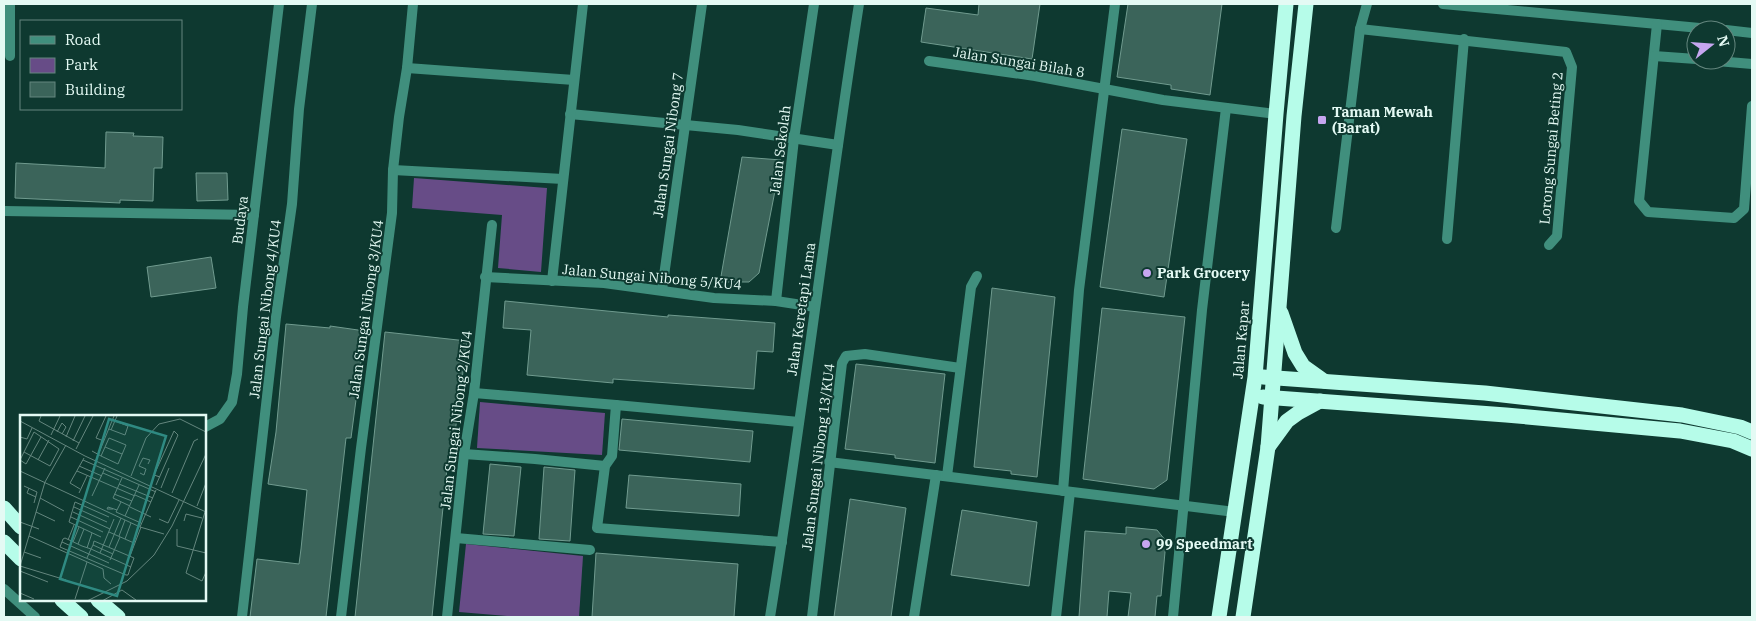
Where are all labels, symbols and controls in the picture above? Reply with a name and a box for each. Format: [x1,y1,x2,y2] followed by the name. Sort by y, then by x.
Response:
[20,20,182,110] legend
[1686,20,1736,70] north arrow
[65,30,101,49] text: Road
[1713,33,1734,49] text: N
[952,43,1086,81] street label: Jalan Sungai Bilah 8
[65,55,98,74] text: Park
[649,71,687,219] street label: Jalan Sungai Nibong 7
[1535,71,1567,225] street label: Lorong Sungai Beting 2
[65,80,125,99] text: Building
[1332,103,1433,137] place label: Taman Mewah (Barat)
[766,104,794,196] street label: Jalan Sekolah
[1316,114,1328,126] marker: Taman Mewah (Barat)
[228,194,252,245] street label: Budaya
[245,218,285,400] street label: Jalan Sungai Nibong 4/KU4
[345,218,387,400] street label: Jalan Sungai Nibong 3/KU4
[783,241,819,377] street label: Jalan Keretapi Lama
[561,260,743,294] street label: Jalan Sungai Nibong 5/KU4
[1157,264,1250,282] place label: Park Grocery
[1141,267,1153,279] marker: Park Grocery
[1229,300,1253,380] street label: Jalan Kapar
[436,329,476,511] street label: Jalan Sungai Nibong 2/KU4
[798,362,838,552] street label: Jalan Sungai Nibong 13/KU4
[20,415,206,601] inset map
[1156,535,1252,553] place label: 99 Speedmart
[1140,538,1152,550] marker: 99 Speedmart

